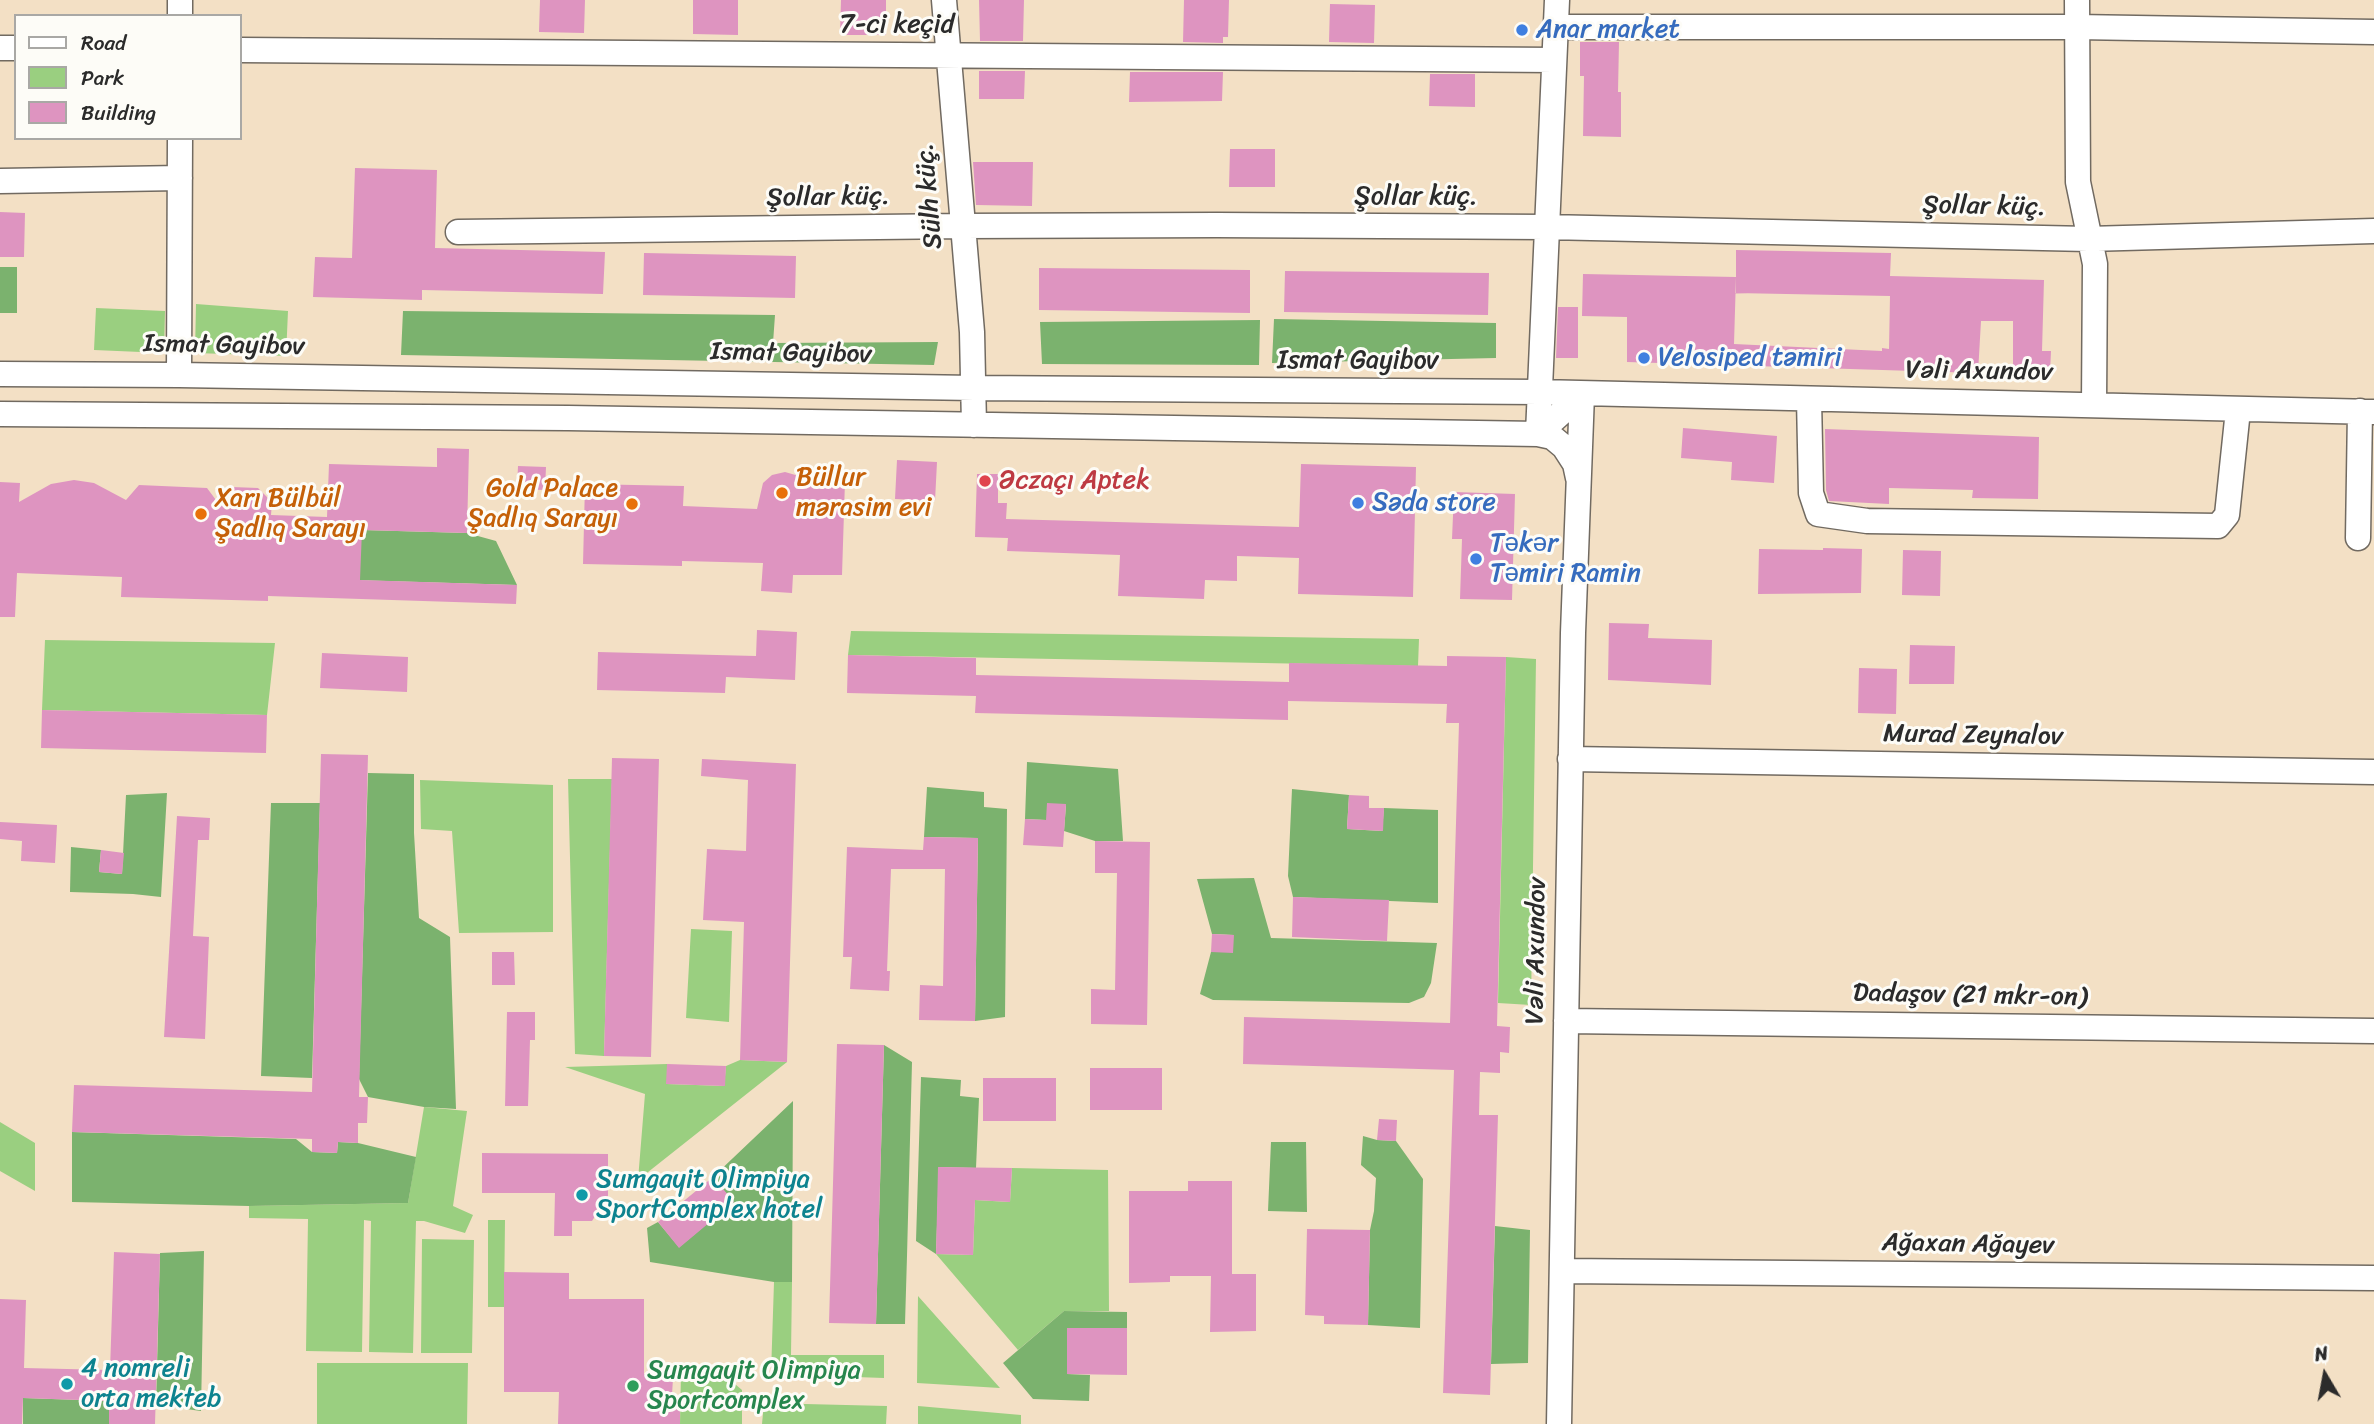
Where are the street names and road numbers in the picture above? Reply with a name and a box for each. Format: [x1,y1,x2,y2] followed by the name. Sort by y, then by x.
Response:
[840,9,954,41] street label: 7-ci keçid
[910,142,950,250] street label: Sülh küç.
[766,181,890,215] street label: Şollar küç.
[1354,181,1478,213] street label: Şollar küç.
[1922,190,2046,224] street label: Şollar küç.
[143,329,305,363] street label: Ismat Gayibov
[710,337,872,371] street label: Ismat Gayibov
[1277,345,1439,377] street label: Ismat Gayibov
[1905,355,2053,389] street label: Vəli Axundov
[1883,719,2063,753] street label: Murad Zeynalov
[1520,877,1554,1025] street label: Vəli Axundov
[1853,978,2087,1014] street label: Dadaşov (21 mkr-on)
[1881,1228,2055,1262] street label: Ağaxan Ağayev

